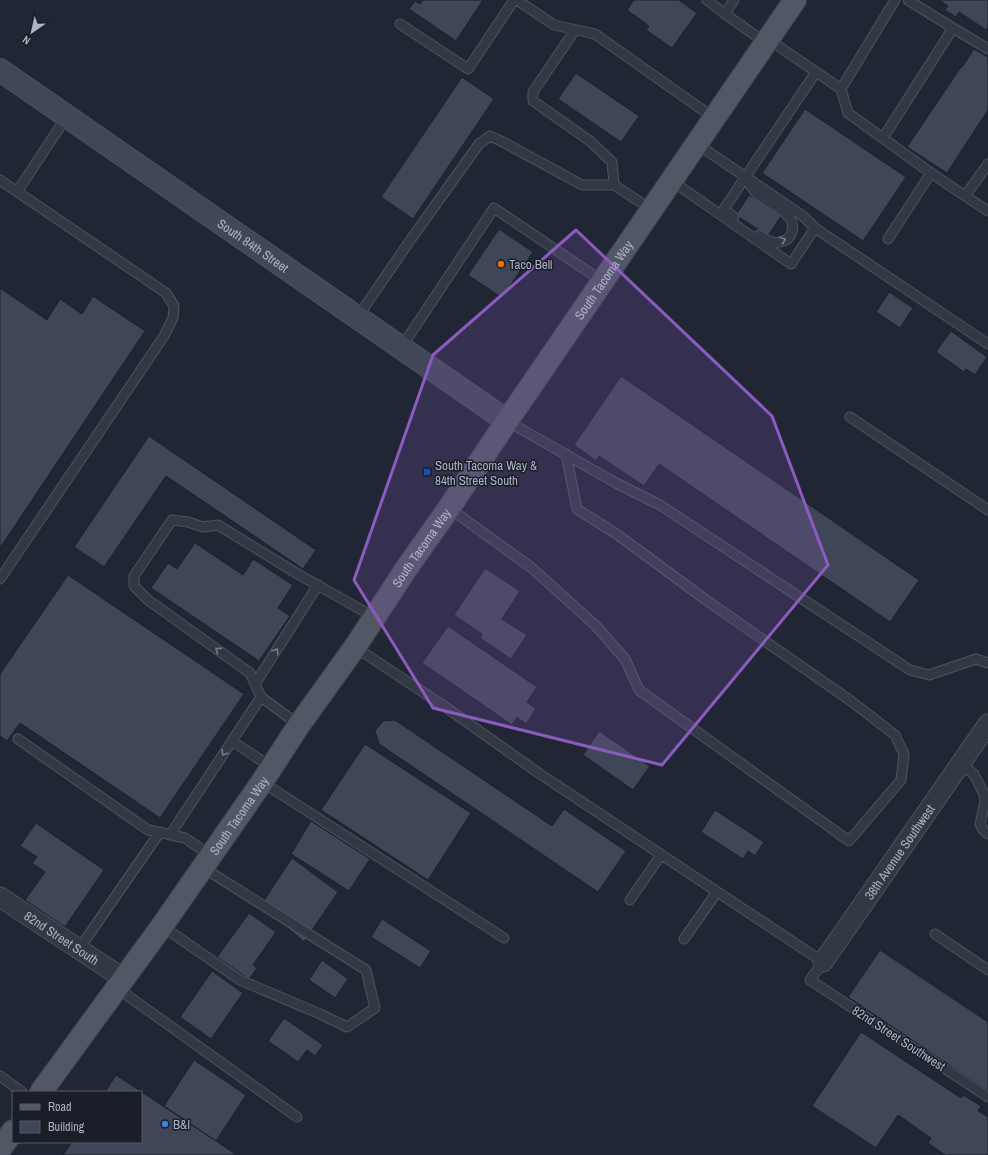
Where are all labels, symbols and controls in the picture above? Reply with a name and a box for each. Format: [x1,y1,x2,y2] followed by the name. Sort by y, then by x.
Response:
[12,12,52,52] north arrow
[20,33,33,48] text: N
[214,215,292,276] street label: South 84th Street
[571,237,637,323] street label: South Tacoma Way
[779,237,786,245] one-way arrow
[509,256,552,273] place label: Taco Bell
[496,259,506,269] marker: Taco Bell
[435,457,538,489] place label: South Tacoma Way & 84th Street South
[422,467,432,477] marker: South Tacoma Way & 84th Street South
[388,505,455,591] street label: South Tacoma Way
[215,647,222,655] one-way arrow
[271,648,279,655] one-way arrow
[221,749,229,756] one-way arrow
[206,773,273,858] street label: South Tacoma Way
[861,801,939,903] street label: 38th Avenue Southwest
[21,907,102,969] street label: 82nd Street South
[849,1002,949,1075] street label: 82nd Street Southwest
[12,1091,142,1143] legend
[48,1099,72,1115] text: Road
[173,1116,190,1133] place label: B&I
[48,1119,85,1135] text: Building
[160,1119,170,1129] marker: B&I

